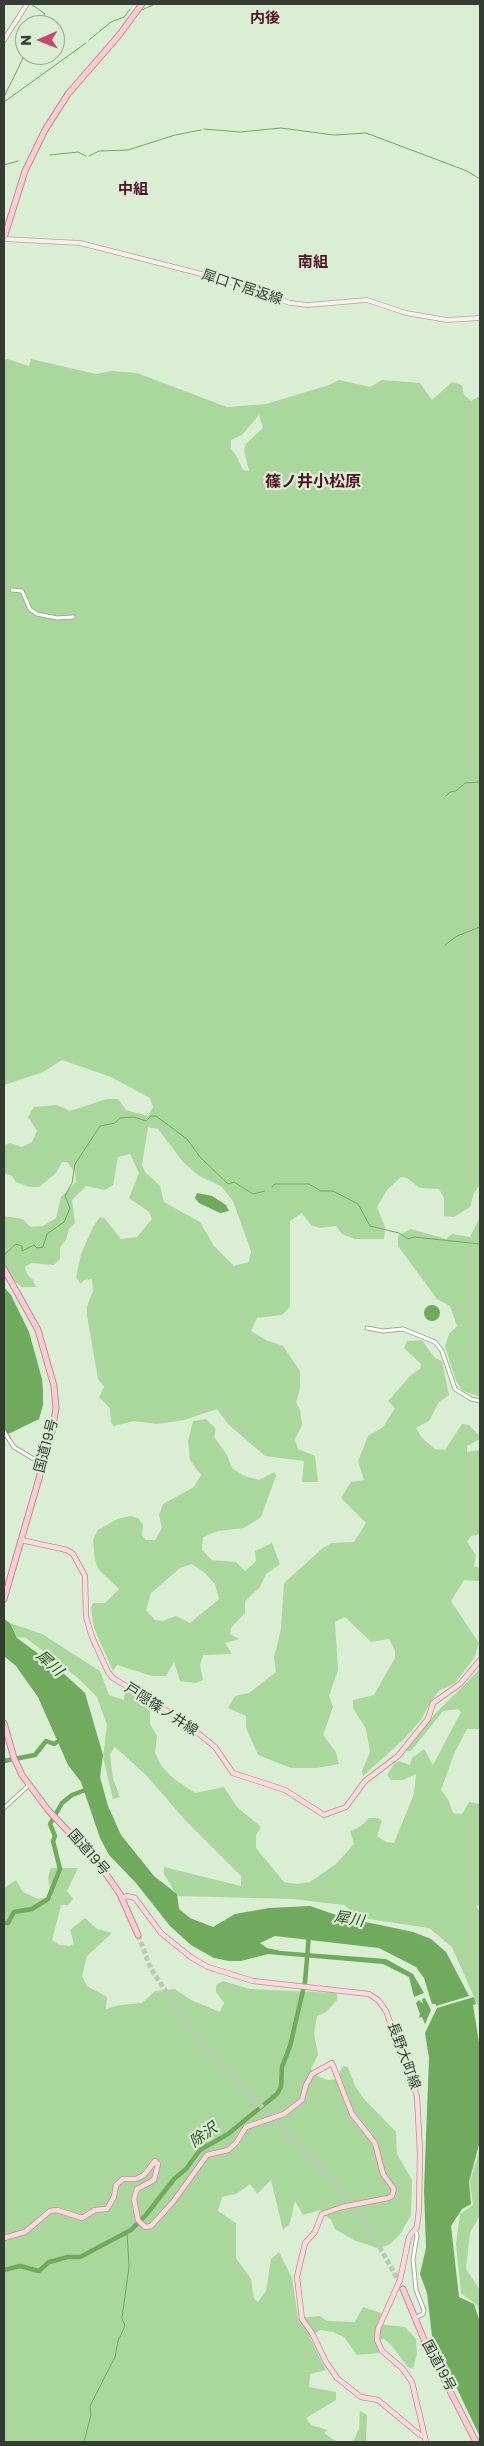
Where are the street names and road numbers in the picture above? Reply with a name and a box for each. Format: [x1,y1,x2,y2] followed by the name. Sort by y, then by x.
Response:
[199,267,285,309] street label: 犀口下居返線
[32,1417,62,1475] street label: 国道19号
[121,1680,201,1740] street label: 戸隠篠ノ井線
[64,1827,112,1879] street label: 国道19号
[383,2020,423,2092] street label: 長野大町線
[418,2338,458,2394] street label: 国道19号

